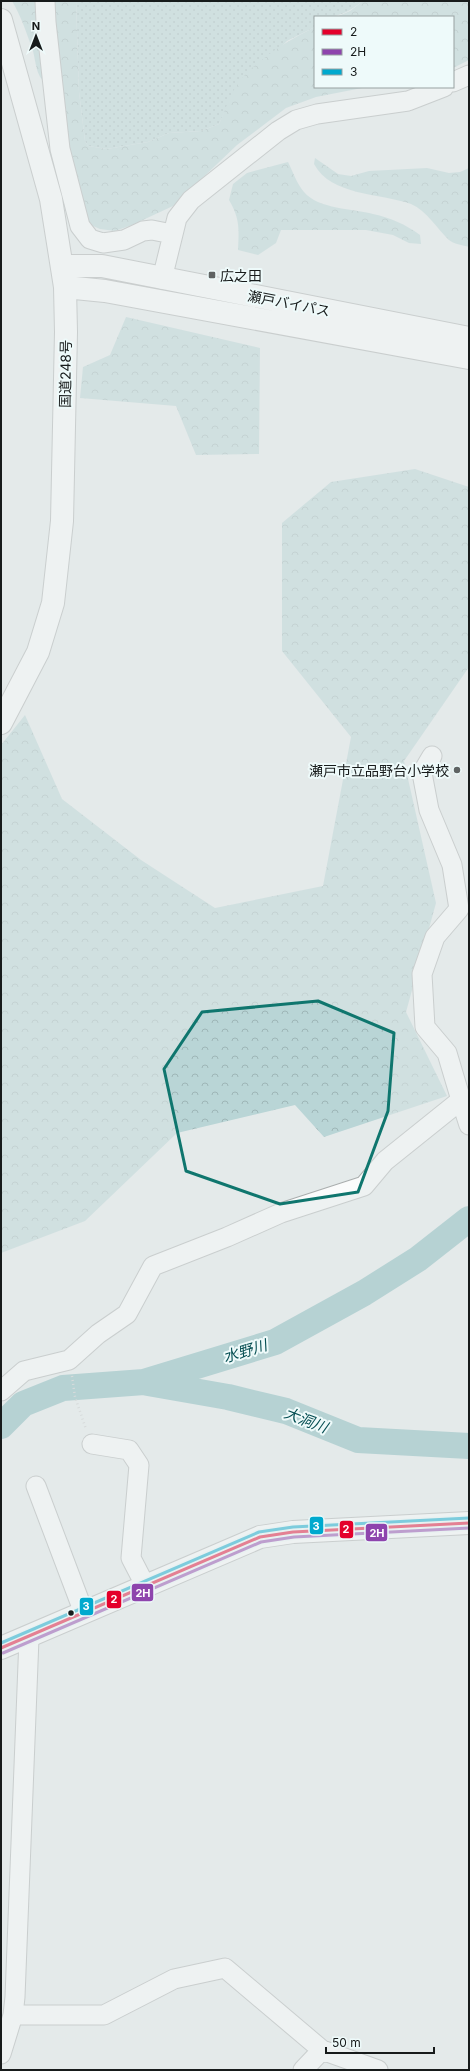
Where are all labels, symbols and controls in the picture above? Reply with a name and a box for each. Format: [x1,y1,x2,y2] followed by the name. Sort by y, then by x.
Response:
[16,16,56,56] north arrow
[314,16,454,88] legend
[32,19,40,33] text: N
[350,24,357,39] text: 2
[350,44,366,59] text: 2H
[350,64,357,79] text: 3
[220,267,262,284] place label: 広之田
[207,270,217,280] marker: 広之田
[246,287,332,319] street label: 瀬戸バイパス
[56,340,74,408] street label: 国道248号
[309,762,449,779] place label: 瀬戸市立品野台小学校
[452,765,462,775] marker: 瀬戸市立品野台小学校
[221,1335,271,1367] water label: 水野川
[282,1403,332,1438] water label: 大洞川
[309,1516,324,1535] line badge: 3
[312,1519,320,1533] text: 3
[339,1520,354,1539] line badge: 2
[343,1522,350,1536] text: 2
[365,1523,388,1542] line badge: 2H
[369,1526,385,1540] text: 2H
[131,1583,154,1602] line badge: 2H
[135,1586,151,1600] text: 2H
[106,1590,122,1609] line badge: 2
[111,1592,118,1606] text: 2
[79,1597,94,1616] line badge: 3
[82,1599,90,1613] text: 3
[66,1608,76,1618] unlabelled marker
[326,2029,434,2055] scale bar
[332,2035,361,2050] text: 50 m

